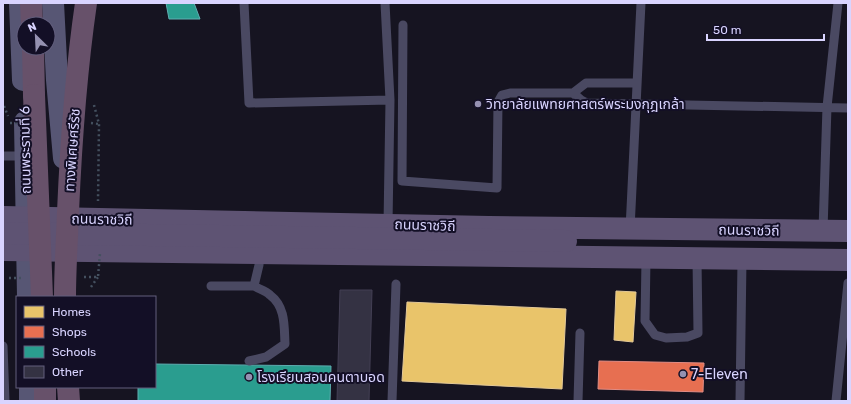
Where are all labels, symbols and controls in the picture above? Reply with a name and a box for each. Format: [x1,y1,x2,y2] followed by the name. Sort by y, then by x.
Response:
[16,16,56,56] north arrow
[707,16,824,42] scale bar
[26,20,38,35] text: N
[713,23,741,37] text: 50 m
[485,96,685,113] place label: วิทยาลัยแพทยศาสตร์พระมงกุฎเกล้า
[473,99,483,109] marker: วิทยาลัยแพทยศาสตร์พระมงกุฎเกล้า
[14,106,35,194] street label: ถนนพระรามที่ 6
[61,108,84,192] street label: ทางพิเศษศรีรัช
[71,210,133,229] street label: ถนนราชวิถี
[394,216,456,235] street label: ถนนราชวิถี
[718,221,780,240] street label: ถนนราชวิถี
[16,296,156,388] legend
[52,305,91,319] text: Homes
[52,325,87,339] text: Shops
[52,345,96,359] text: Schools
[52,365,84,379] text: Other
[691,366,748,383] place label: 7-Eleven
[257,369,385,386] place label: โรงเรียนสอนคนตาบอด
[678,369,688,379] marker: 7-Eleven
[244,372,254,382] marker: โรงเรียนสอนคนตาบอด

